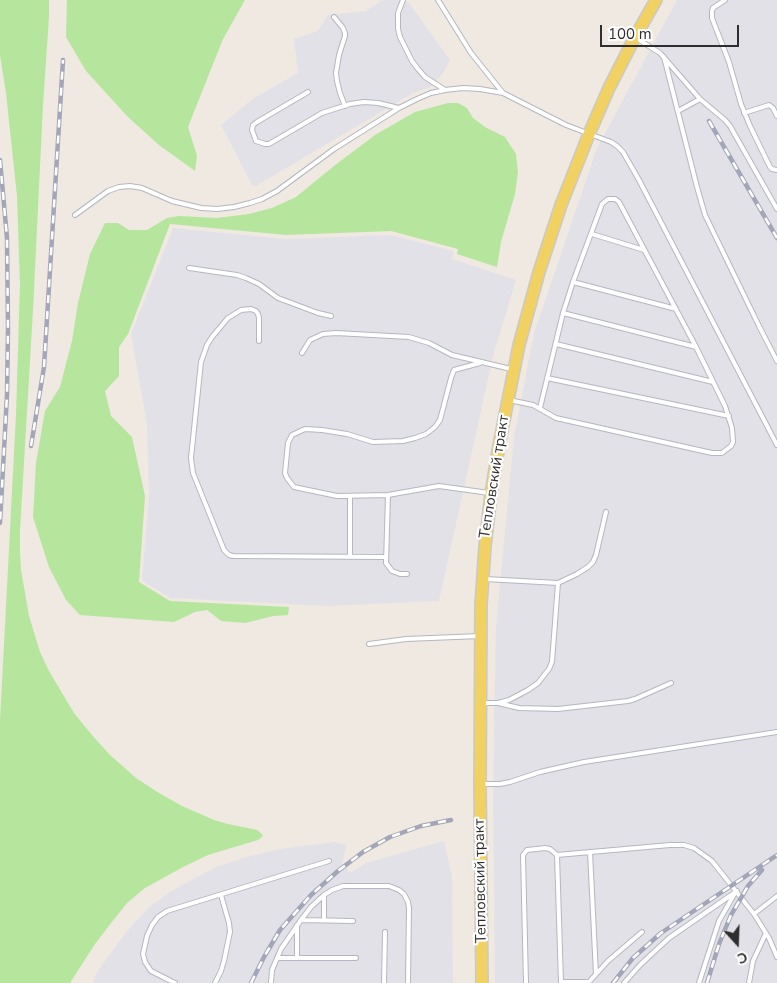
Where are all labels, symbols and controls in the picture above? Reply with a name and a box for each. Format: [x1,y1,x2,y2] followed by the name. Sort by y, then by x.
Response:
[602,15,741,47] scale bar
[608,24,652,44] text: 100 m
[476,414,514,540] street label: Тепловский тракт
[471,819,491,943] street label: Тепловский тракт
[712,918,762,968] north arrow
[735,947,750,968] text: С

